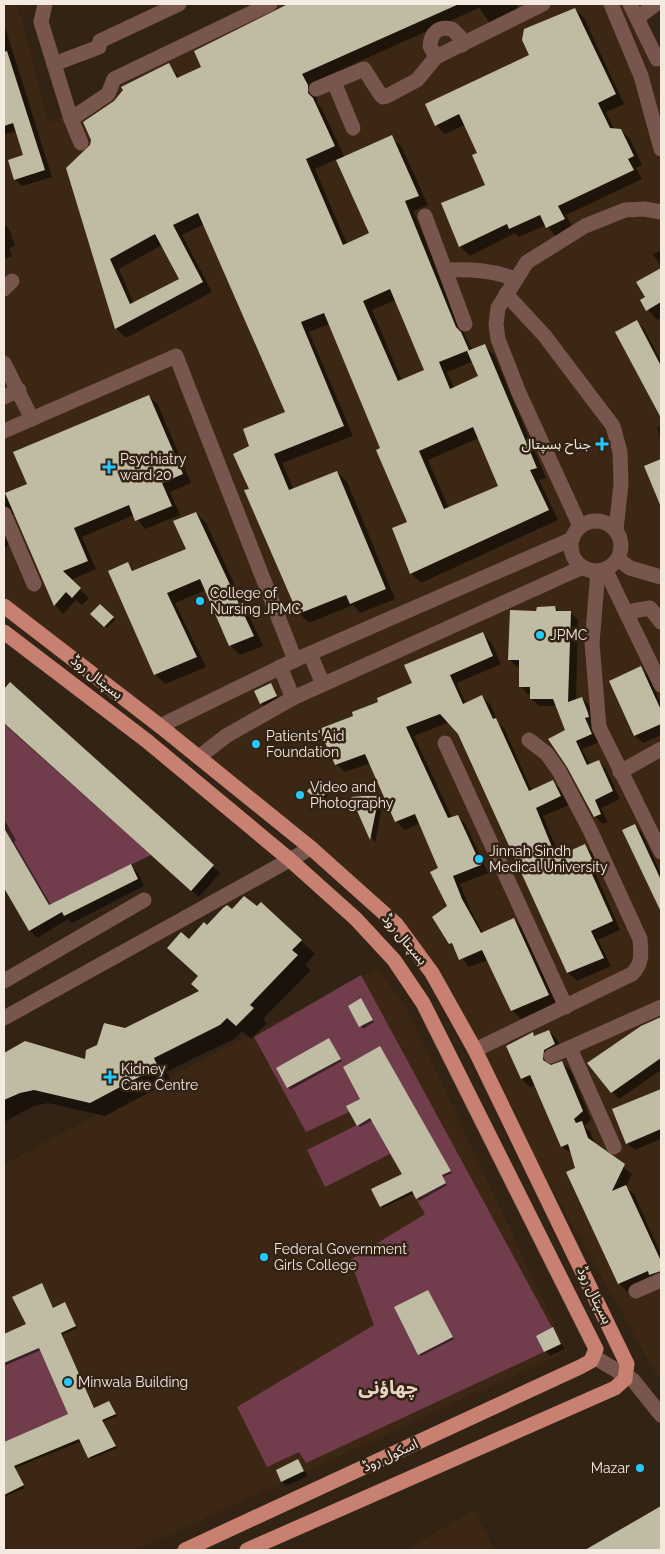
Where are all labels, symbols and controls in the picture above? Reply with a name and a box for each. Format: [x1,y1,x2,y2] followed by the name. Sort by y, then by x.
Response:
[521,436,591,455] place label: جناح ہسپتال
[595,437,609,451] marker: جناح ہسپتال
[120,451,187,483] place label: Psychiatry ward 20
[102,460,116,474] marker: Psychiatry ward 20
[210,585,302,617] place label: College of Nursing JPMC
[194,595,206,607] marker: College of Nursing JPMC
[550,627,588,643] place label: JPMC
[534,629,546,641] marker: JPMC
[67,652,126,704] street label: ہسپتال روڈ
[266,728,345,760] place label: Patients' Aid Foundation
[250,738,262,750] marker: Patients' Aid Foundation
[310,779,394,811] place label: Video and Photography
[294,789,306,801] marker: Video and Photography
[489,843,608,875] place label: Jinnah Sindh Medical University
[473,853,485,865] marker: Jinnah Sindh Medical University
[377,910,431,969] street label: ہسپتال روڈ
[121,1061,198,1093] place label: Kidney Care Centre
[103,1070,117,1084] marker: Kidney Care Centre
[274,1241,407,1273] place label: Federal Government Girls College
[258,1251,270,1263] marker: Federal Government Girls College
[572,1264,616,1327] street label: ہسپتال روڈ
[78,1374,188,1390] place label: Minwala Building
[62,1376,74,1388] marker: Minwala Building
[358,1376,418,1400] district label: چھاؤنی
[360,1435,421,1476] street label: اسکول روڈ
[591,1460,630,1476] place label: Mazar
[634,1462,646,1474] marker: Mazar

